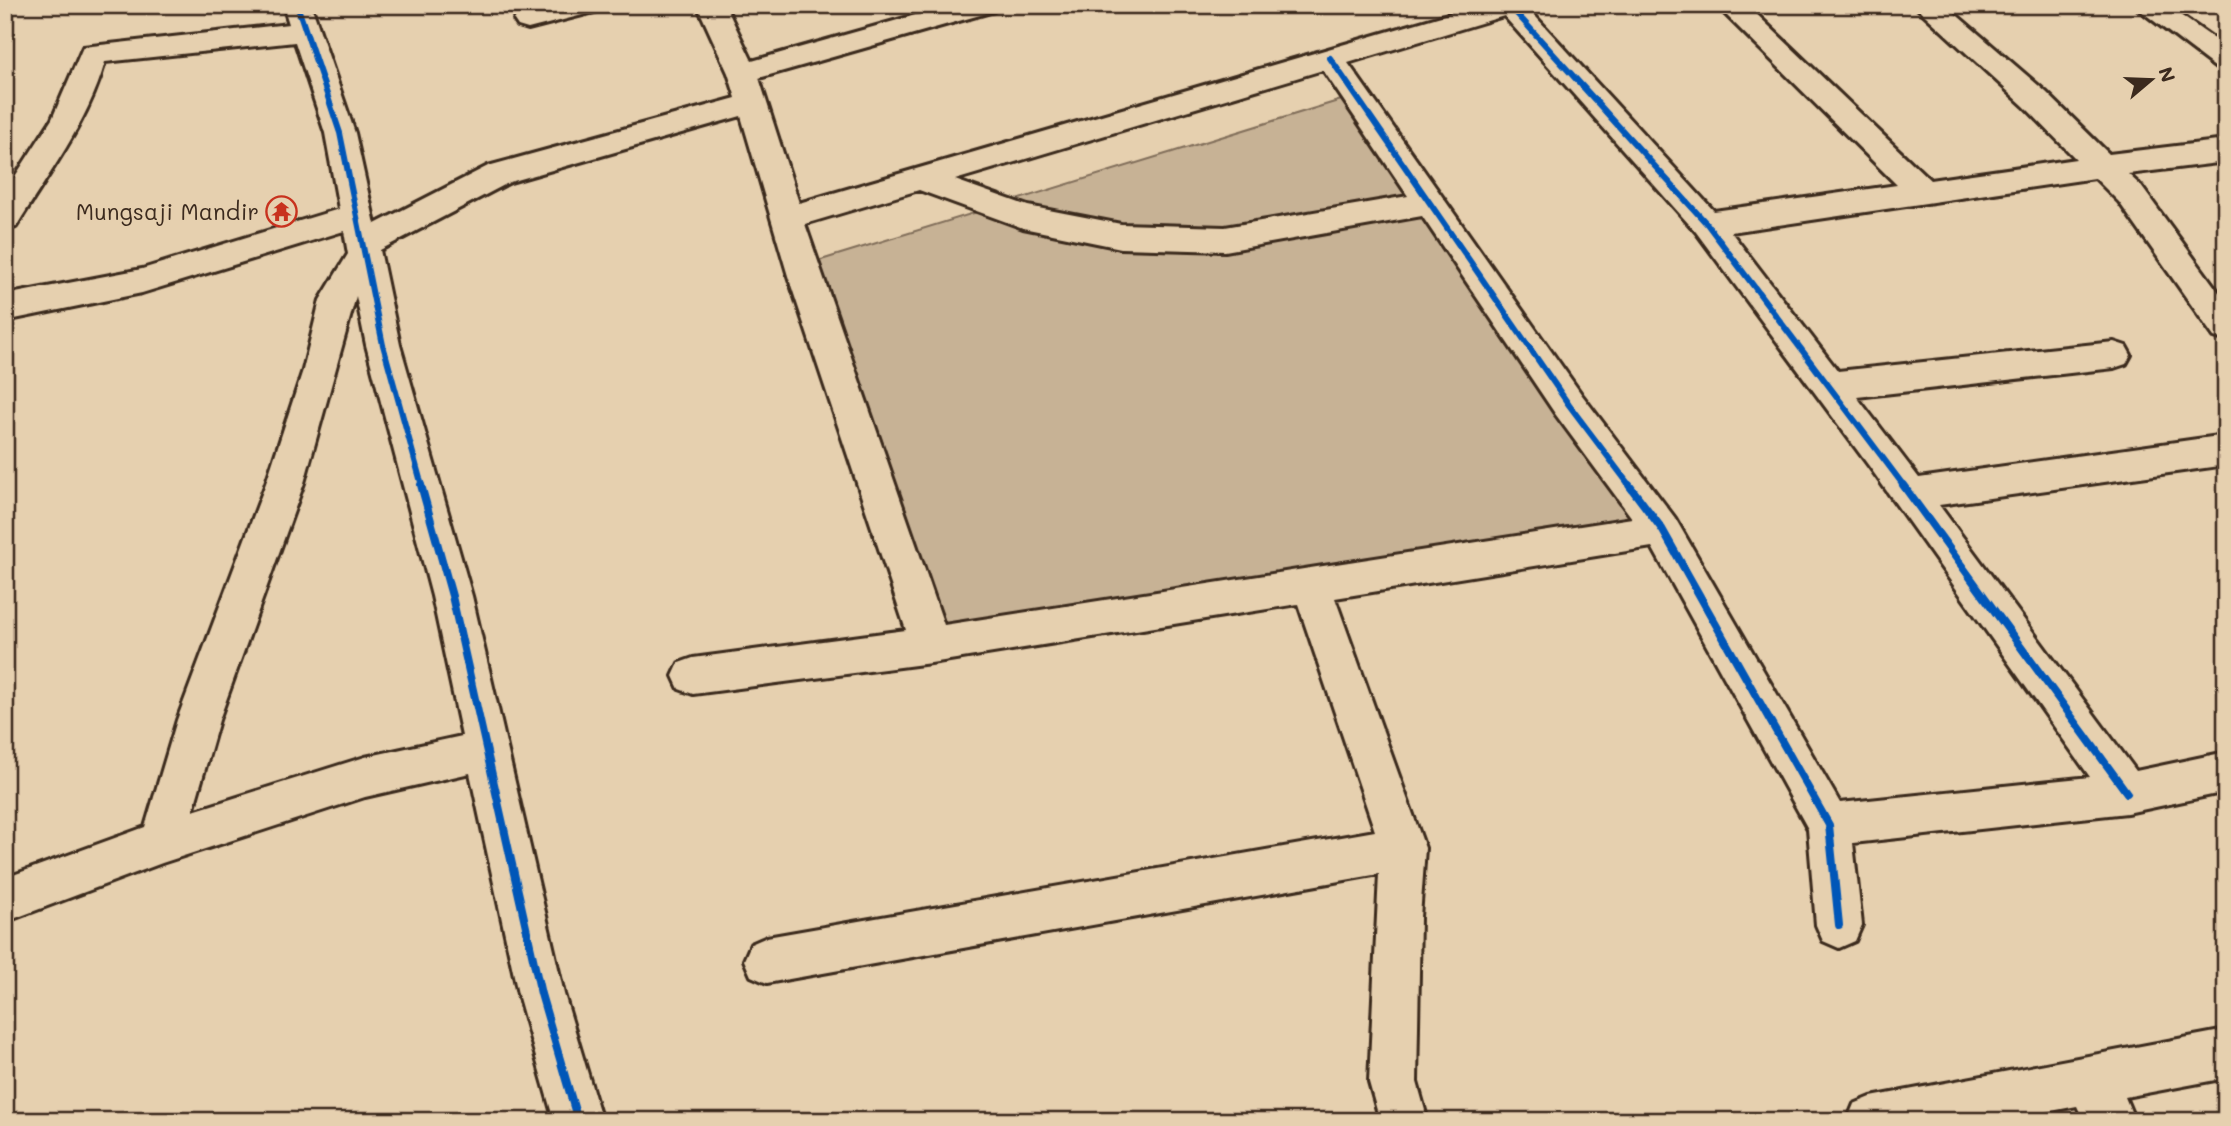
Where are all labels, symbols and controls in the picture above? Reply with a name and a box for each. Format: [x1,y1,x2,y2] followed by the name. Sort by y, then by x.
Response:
[2116,46,2186,116] north arrow
[2153,63,2182,85] text: N
[265,194,299,228] temple icon: Mungsaji Mandir
[76,196,259,226] place label: Mungsaji Mandir

